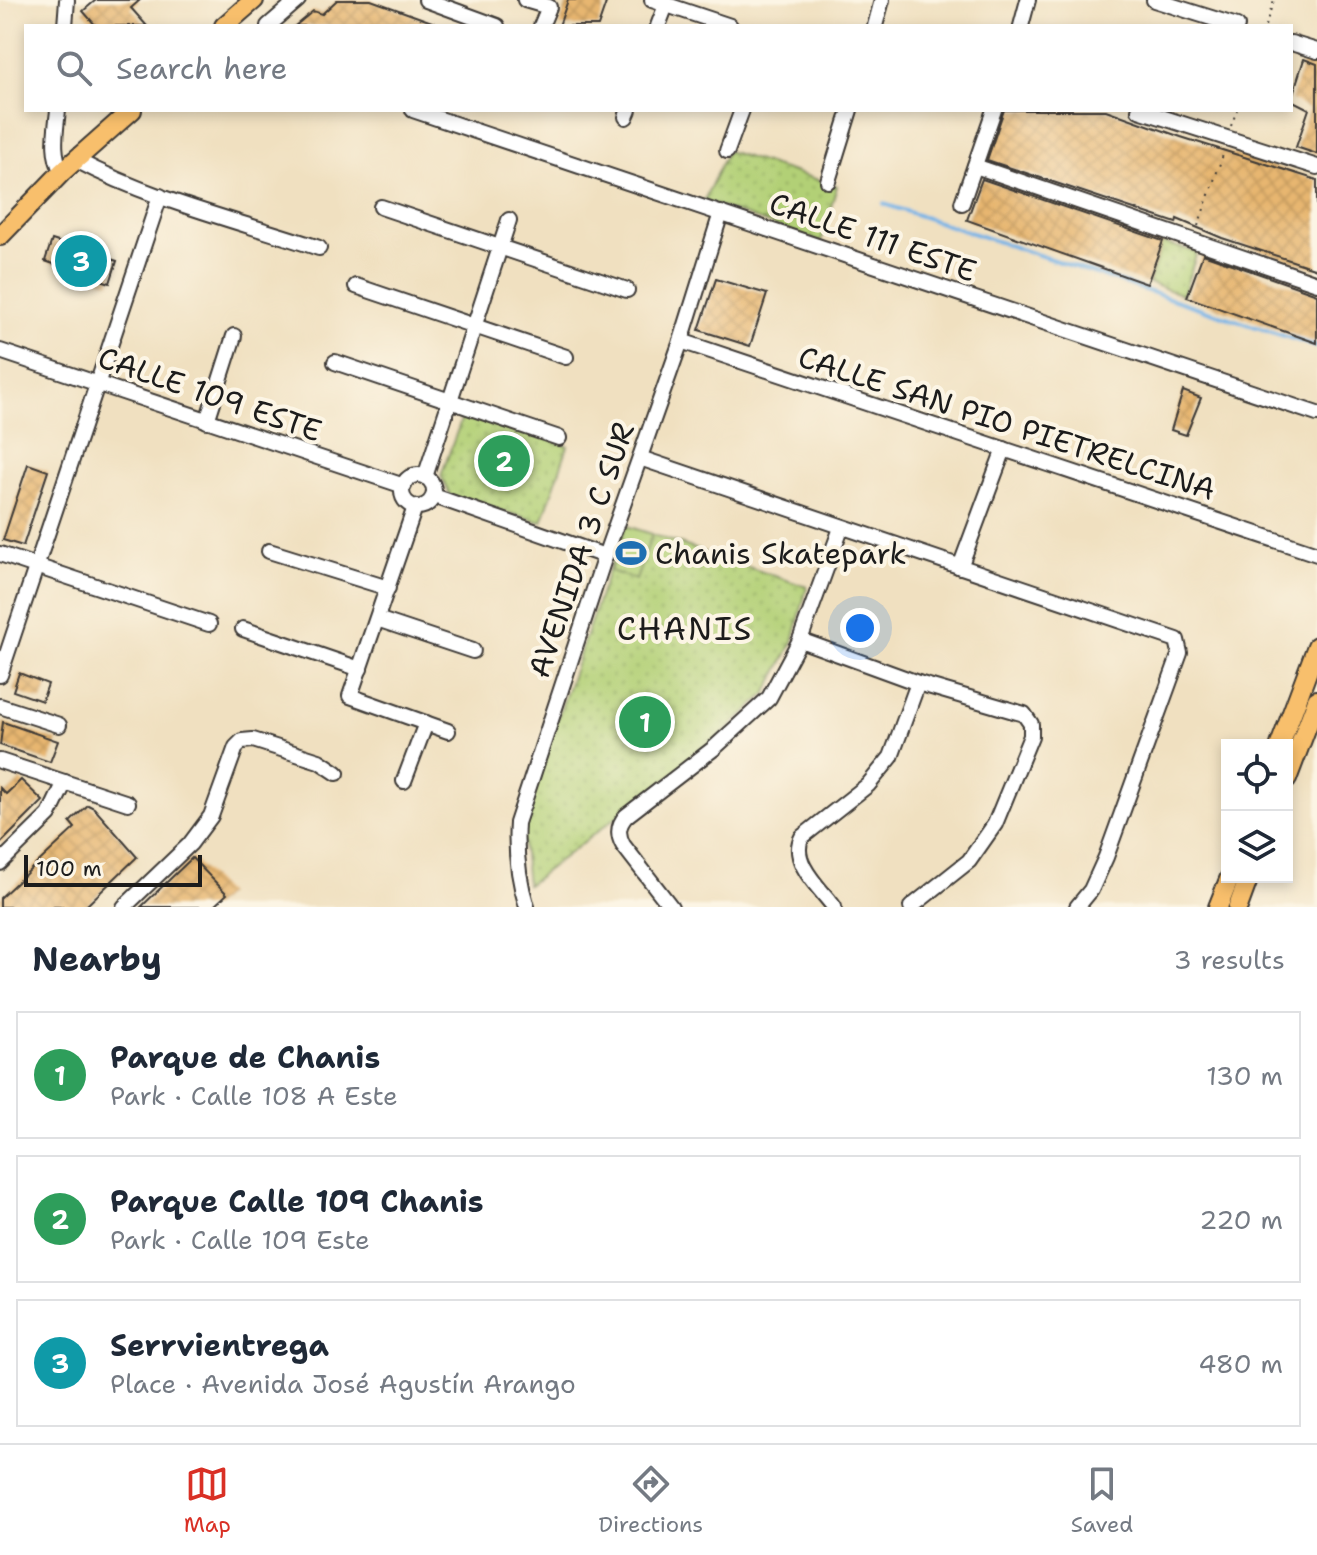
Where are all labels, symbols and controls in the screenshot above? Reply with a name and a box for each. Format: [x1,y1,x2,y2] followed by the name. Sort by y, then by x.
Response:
[24,24,1293,112] search box
[52,46,96,90] icon: search
[116,48,287,89] text: Search here
[764,182,982,292] street label: CALLE 111 ESTE
[55,231,107,291] pin: 3
[793,336,1221,510] street label: CALLE SAN PIO PIETRELCINA
[93,337,327,451] street label: CALLE 109 ESTE
[518,417,644,683] street label: AVENIDA 3 C SUR
[478,431,530,491] pin: 2
[655,533,907,574] place label: Chanis Skatepark
[614,536,648,570] sports icon: Chanis Skatepark
[617,607,753,650] district label: CHANIS
[840,608,880,648] your location
[619,692,671,752] pin: 1
[1221,739,1293,883] map controls
[1221,739,1293,811] button: locate
[1221,811,1293,883] button: layers
[24,851,202,887] scale bar
[36,854,102,883] text: 100 m
[32,936,162,982] text: Nearby
[1173,942,1285,977] text: 3 results
[110,1037,380,1078] text: Parque de Chanis
[54,1058,66,1093] text: 1
[1206,1058,1283,1093] text: 130 m
[110,1078,398,1113] text: Park · Calle 108 A Este
[110,1181,483,1222] text: Parque Calle 109 Chanis
[51,1202,69,1237] text: 2
[1199,1202,1283,1237] text: 220 m
[110,1222,370,1257] text: Park · Calle 109 Este
[110,1325,329,1366] text: Serrvientrega
[51,1346,69,1381] text: 3
[1198,1346,1283,1381] text: 480 m
[110,1366,576,1401] text: Place · Avenida José Agustín Arango
[184,1462,231,1539] tab: Map
[598,1462,703,1539] tab: Directions
[1071,1462,1133,1539] tab: Saved

